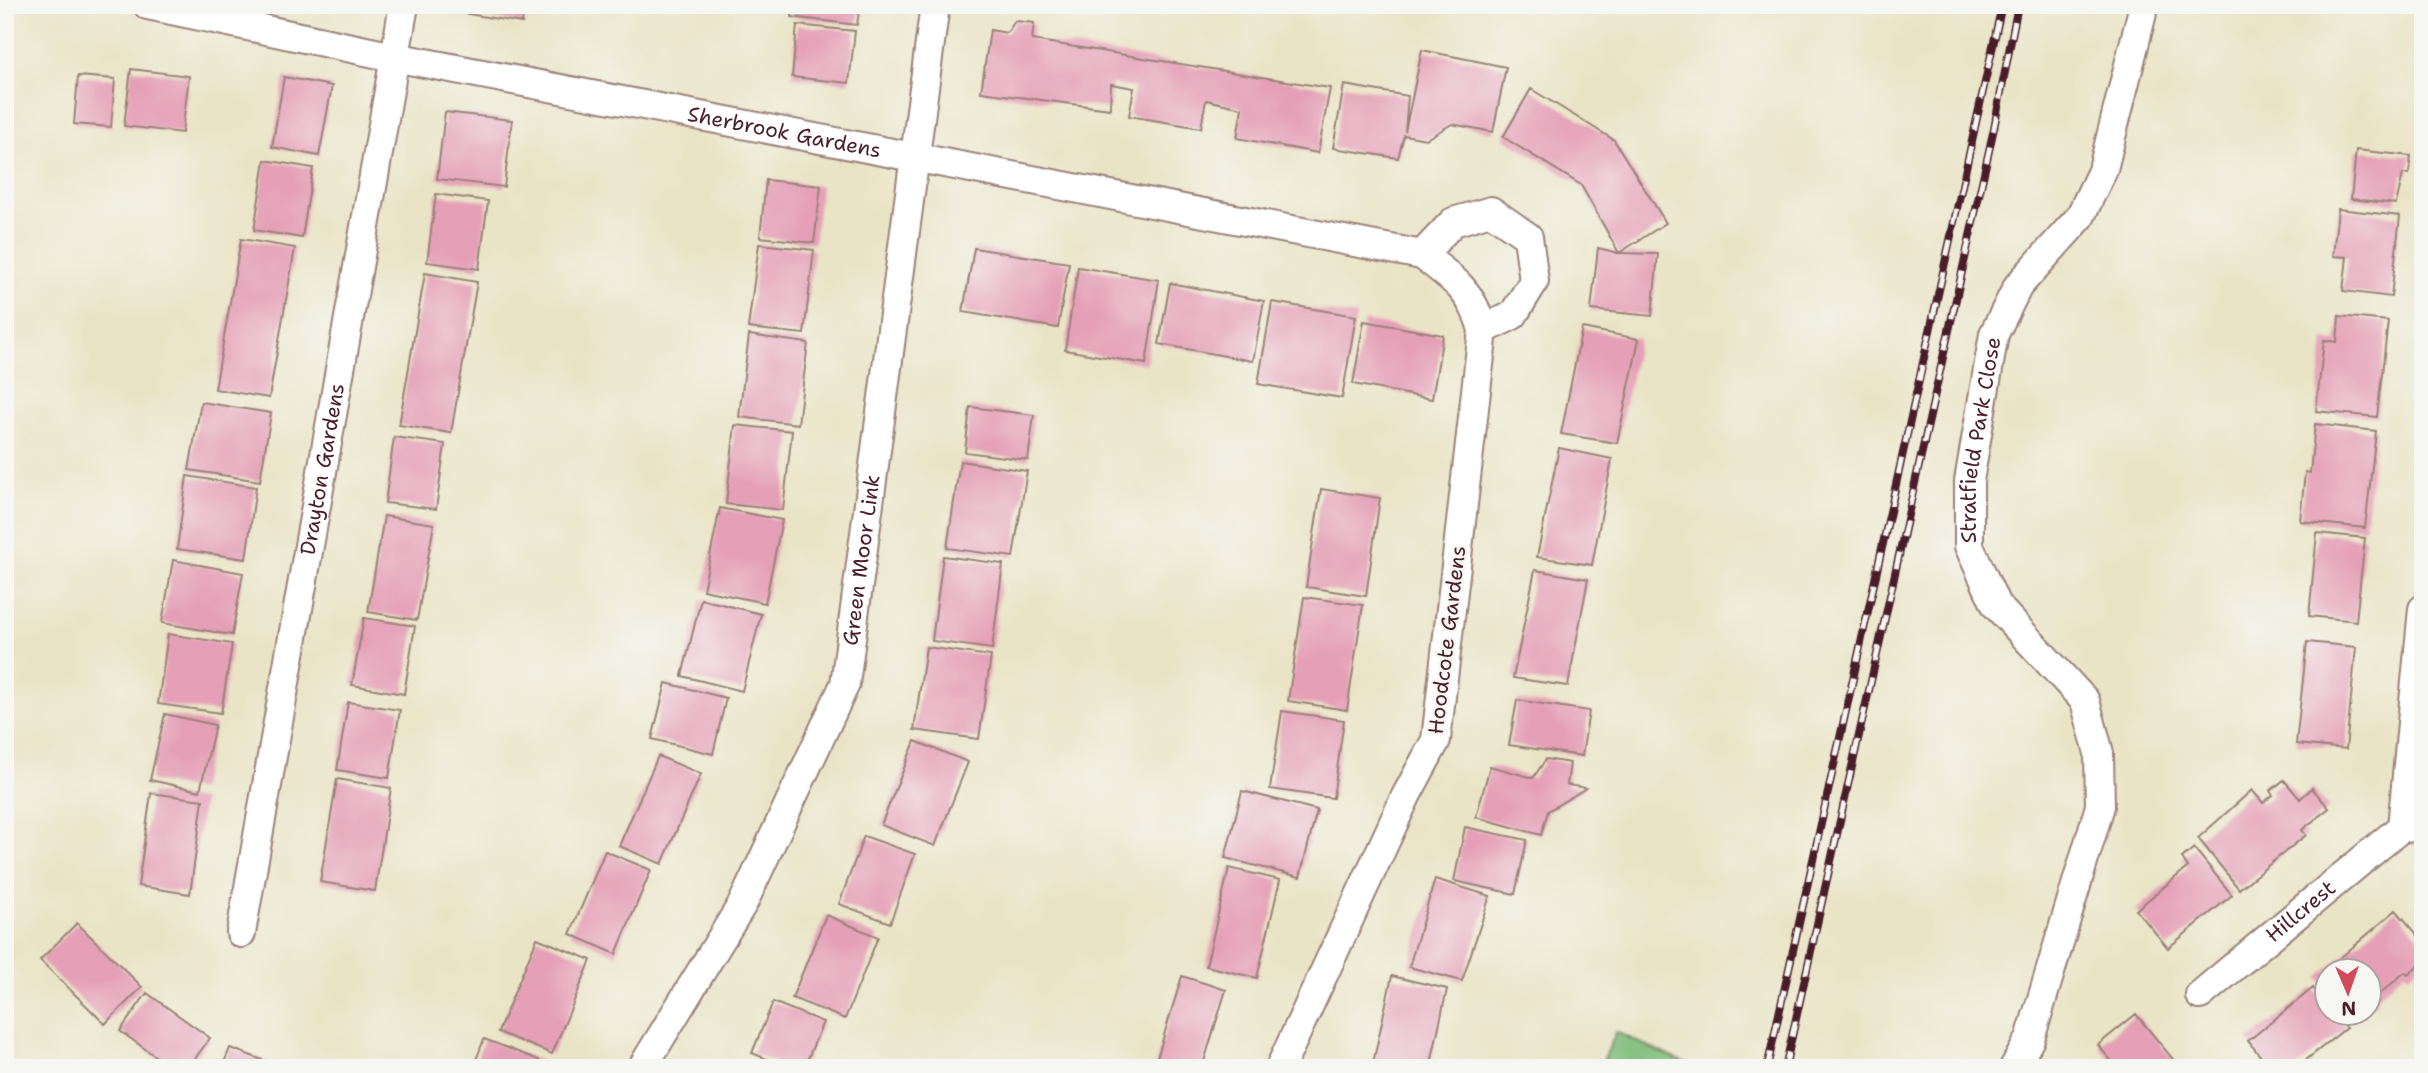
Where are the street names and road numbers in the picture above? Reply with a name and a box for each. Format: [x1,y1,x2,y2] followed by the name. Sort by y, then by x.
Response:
[685,100,884,165] street label: Sherbrook Gardens
[1955,335,2007,543] street label: Stratfield Park Close
[294,381,351,557] street label: Drayton Gardens
[836,473,887,647] street label: Green Moor Link
[1422,544,1472,736] street label: Hoodcote Gardens
[2260,874,2342,949] street label: Hillcrest

